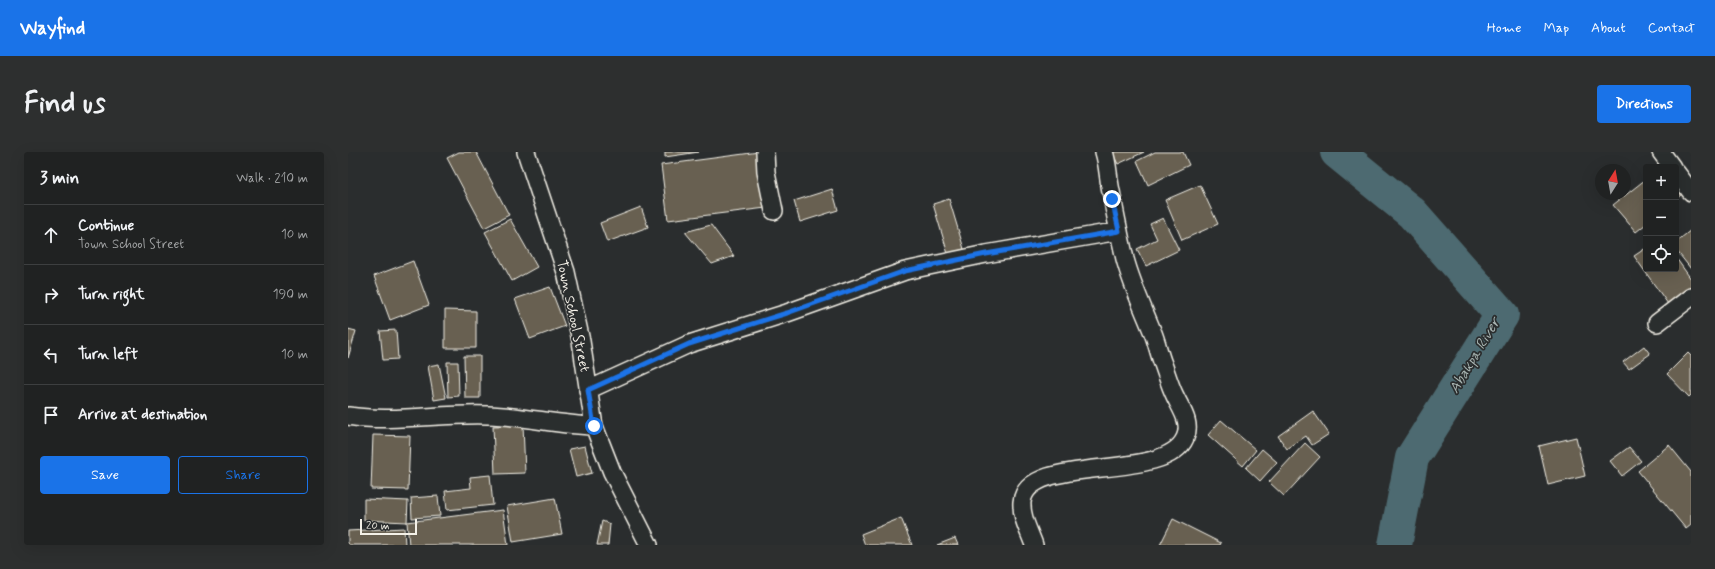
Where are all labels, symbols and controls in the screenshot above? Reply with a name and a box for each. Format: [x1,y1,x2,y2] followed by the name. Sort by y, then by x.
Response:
[20,16,85,41] text: Wayfind
[1487,19,1521,37] text: Home
[1543,19,1569,37] text: Map
[1591,19,1626,37] text: About
[1648,19,1695,37] text: Contact
[1597,85,1691,123] button: Directions
[24,86,105,123] text: Find us
[1595,164,1631,200] north arrow
[1643,164,1679,272] map controls
[1643,164,1679,200] button: +
[40,167,79,189] text: 3 min
[236,170,308,187] text: Walk · 210 m
[1103,190,1121,208] route end
[1643,200,1679,236] button: −
[78,216,134,236] text: Continue
[40,224,62,246] icon: ahead
[281,226,308,243] text: 10 m
[78,236,184,253] text: Town School Street
[1643,236,1679,272] button: locate
[552,258,594,374] street label: Town School Street
[40,284,62,306] icon: right
[78,285,145,305] text: Turn right
[273,286,308,303] text: 190 m
[1445,313,1506,397] water label: Abakpa River
[40,344,62,366] icon: left
[78,345,138,365] text: Turn left
[281,346,308,363] text: 10 m
[40,404,62,426] icon: arrive
[78,405,207,425] text: Arrive at destination
[585,417,603,435] route start
[40,456,170,494] button: Save
[178,456,308,494] button: Share
[360,517,417,536] scale bar
[366,519,389,533] text: 20 m

